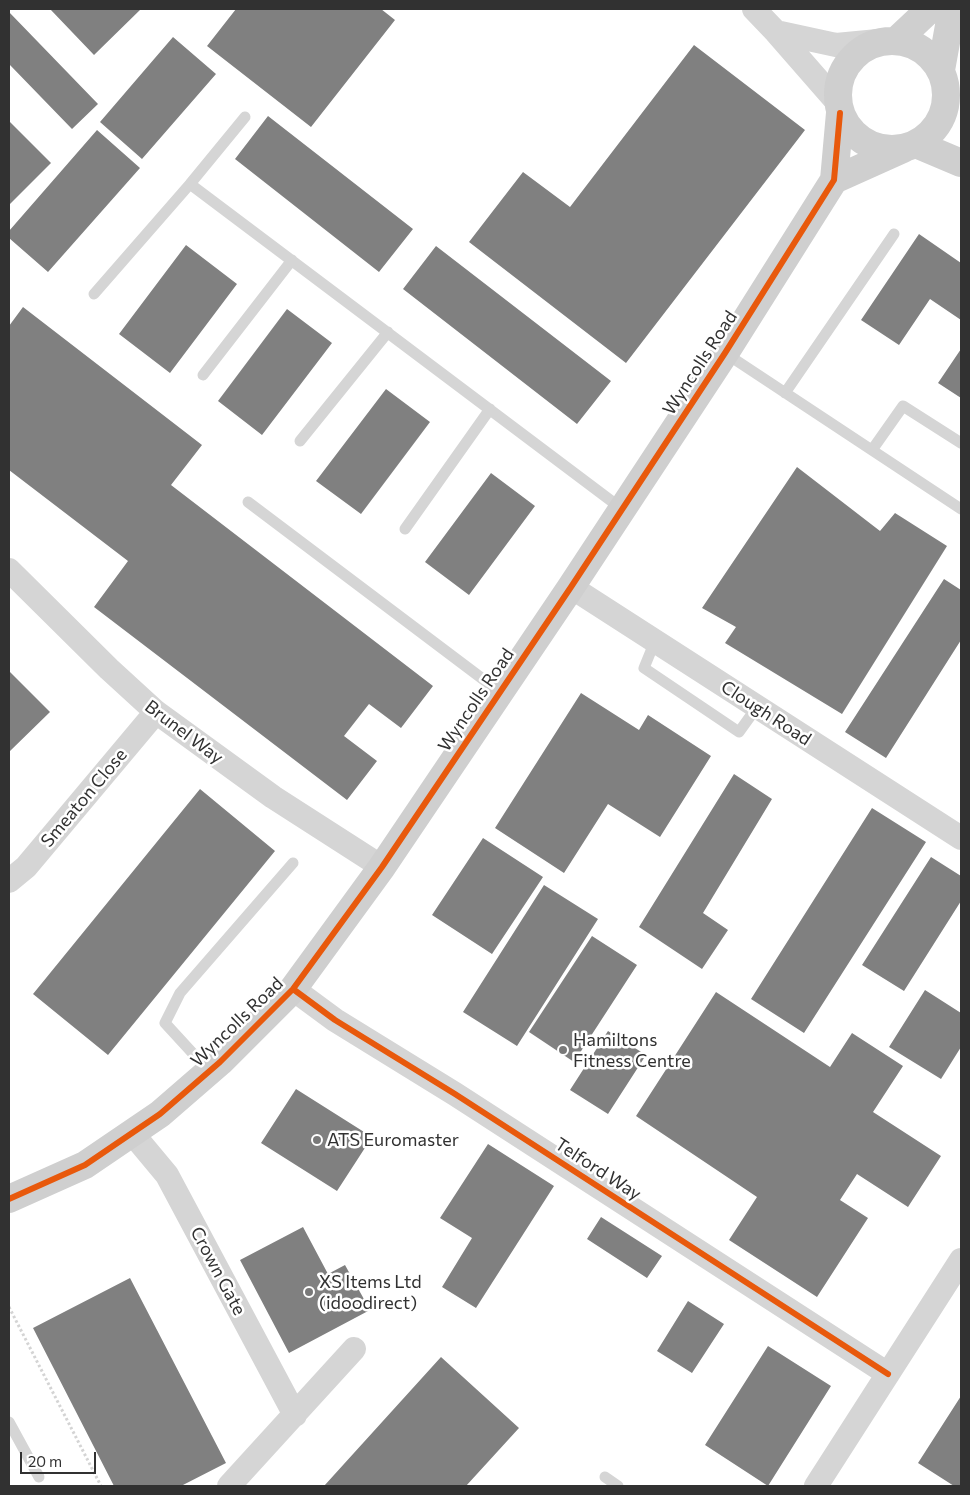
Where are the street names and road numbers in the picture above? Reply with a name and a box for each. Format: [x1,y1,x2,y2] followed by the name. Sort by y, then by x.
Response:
[658,307,742,419] street label: Wyncolls Road
[434,644,518,756] street label: Wyncolls Road
[717,676,815,750] street label: Clough Road
[141,696,227,768] street label: Brunel Way
[36,744,132,852] street label: Smeaton Close
[186,973,288,1071] street label: Wyncolls Road
[551,1133,645,1205] street label: Telford Way
[186,1223,250,1319] street label: Crown Gate

